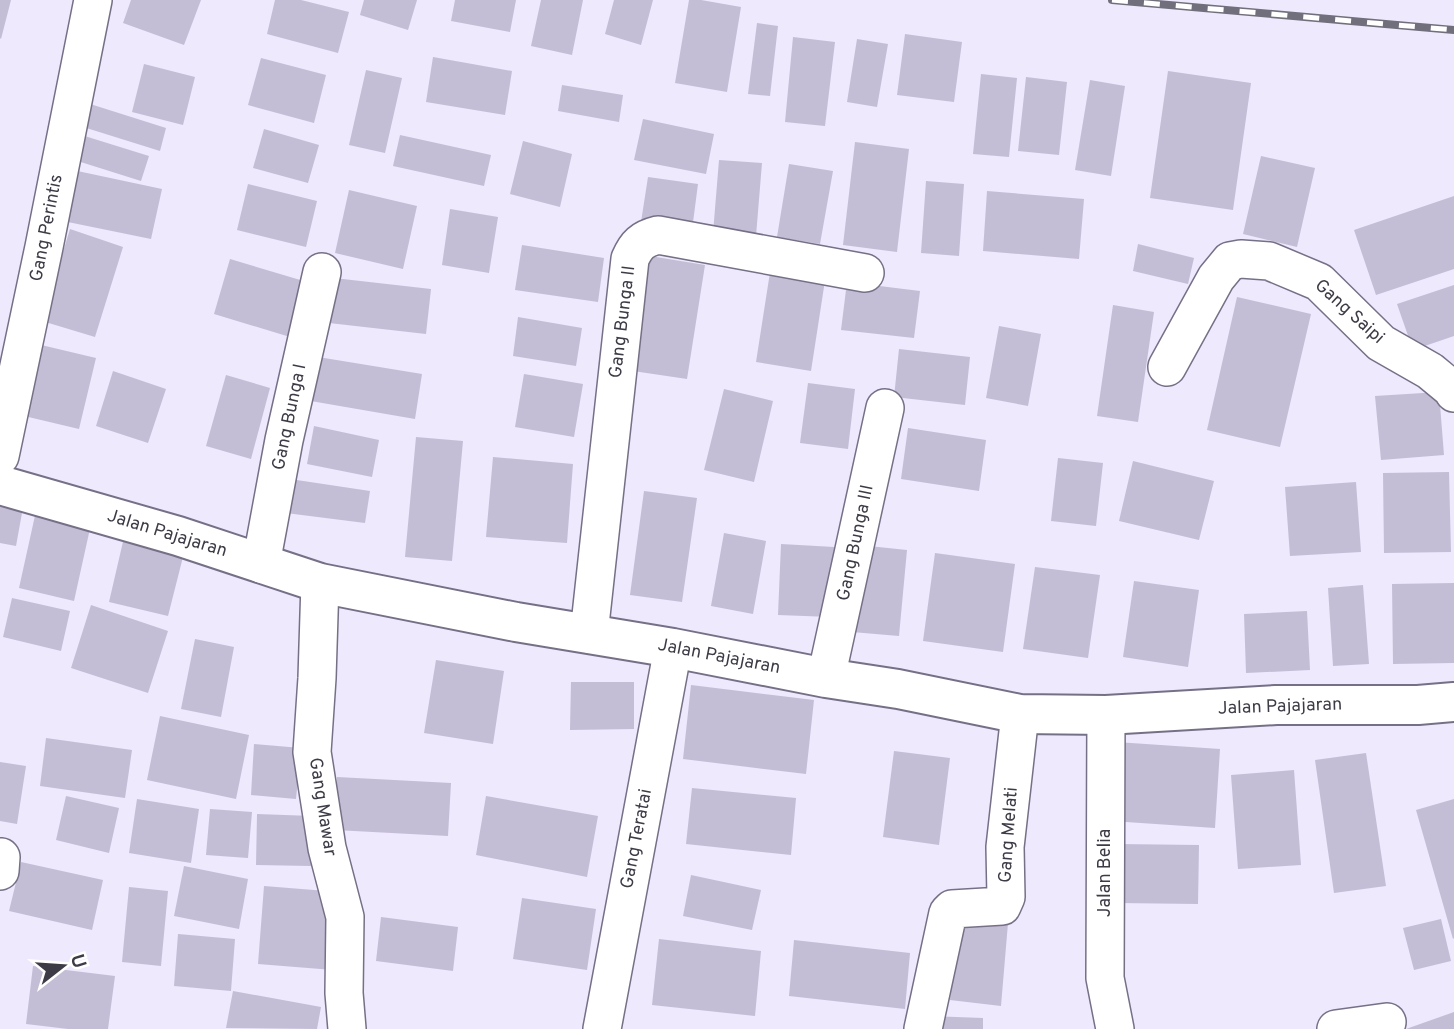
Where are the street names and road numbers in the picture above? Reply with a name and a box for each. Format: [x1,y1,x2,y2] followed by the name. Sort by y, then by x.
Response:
[25,172,69,284] street label: Gang Perintis
[605,264,641,380] street label: Gang Bunga II
[1309,275,1389,349] street label: Gang Saipi
[267,362,313,472] street label: Gang Bunga I
[832,483,880,603] street label: Gang Bunga III
[104,505,230,563] street label: Jalan Pajajaran
[656,634,782,680] street label: Jalan Pajajaran
[1217,693,1343,721] street label: Jalan Pajajaran
[303,756,341,858] street label: Gang Mawar
[994,786,1024,884] street label: Gang Melati
[616,787,658,891] street label: Gang Teratai
[1094,829,1117,917] street label: Jalan Belia

